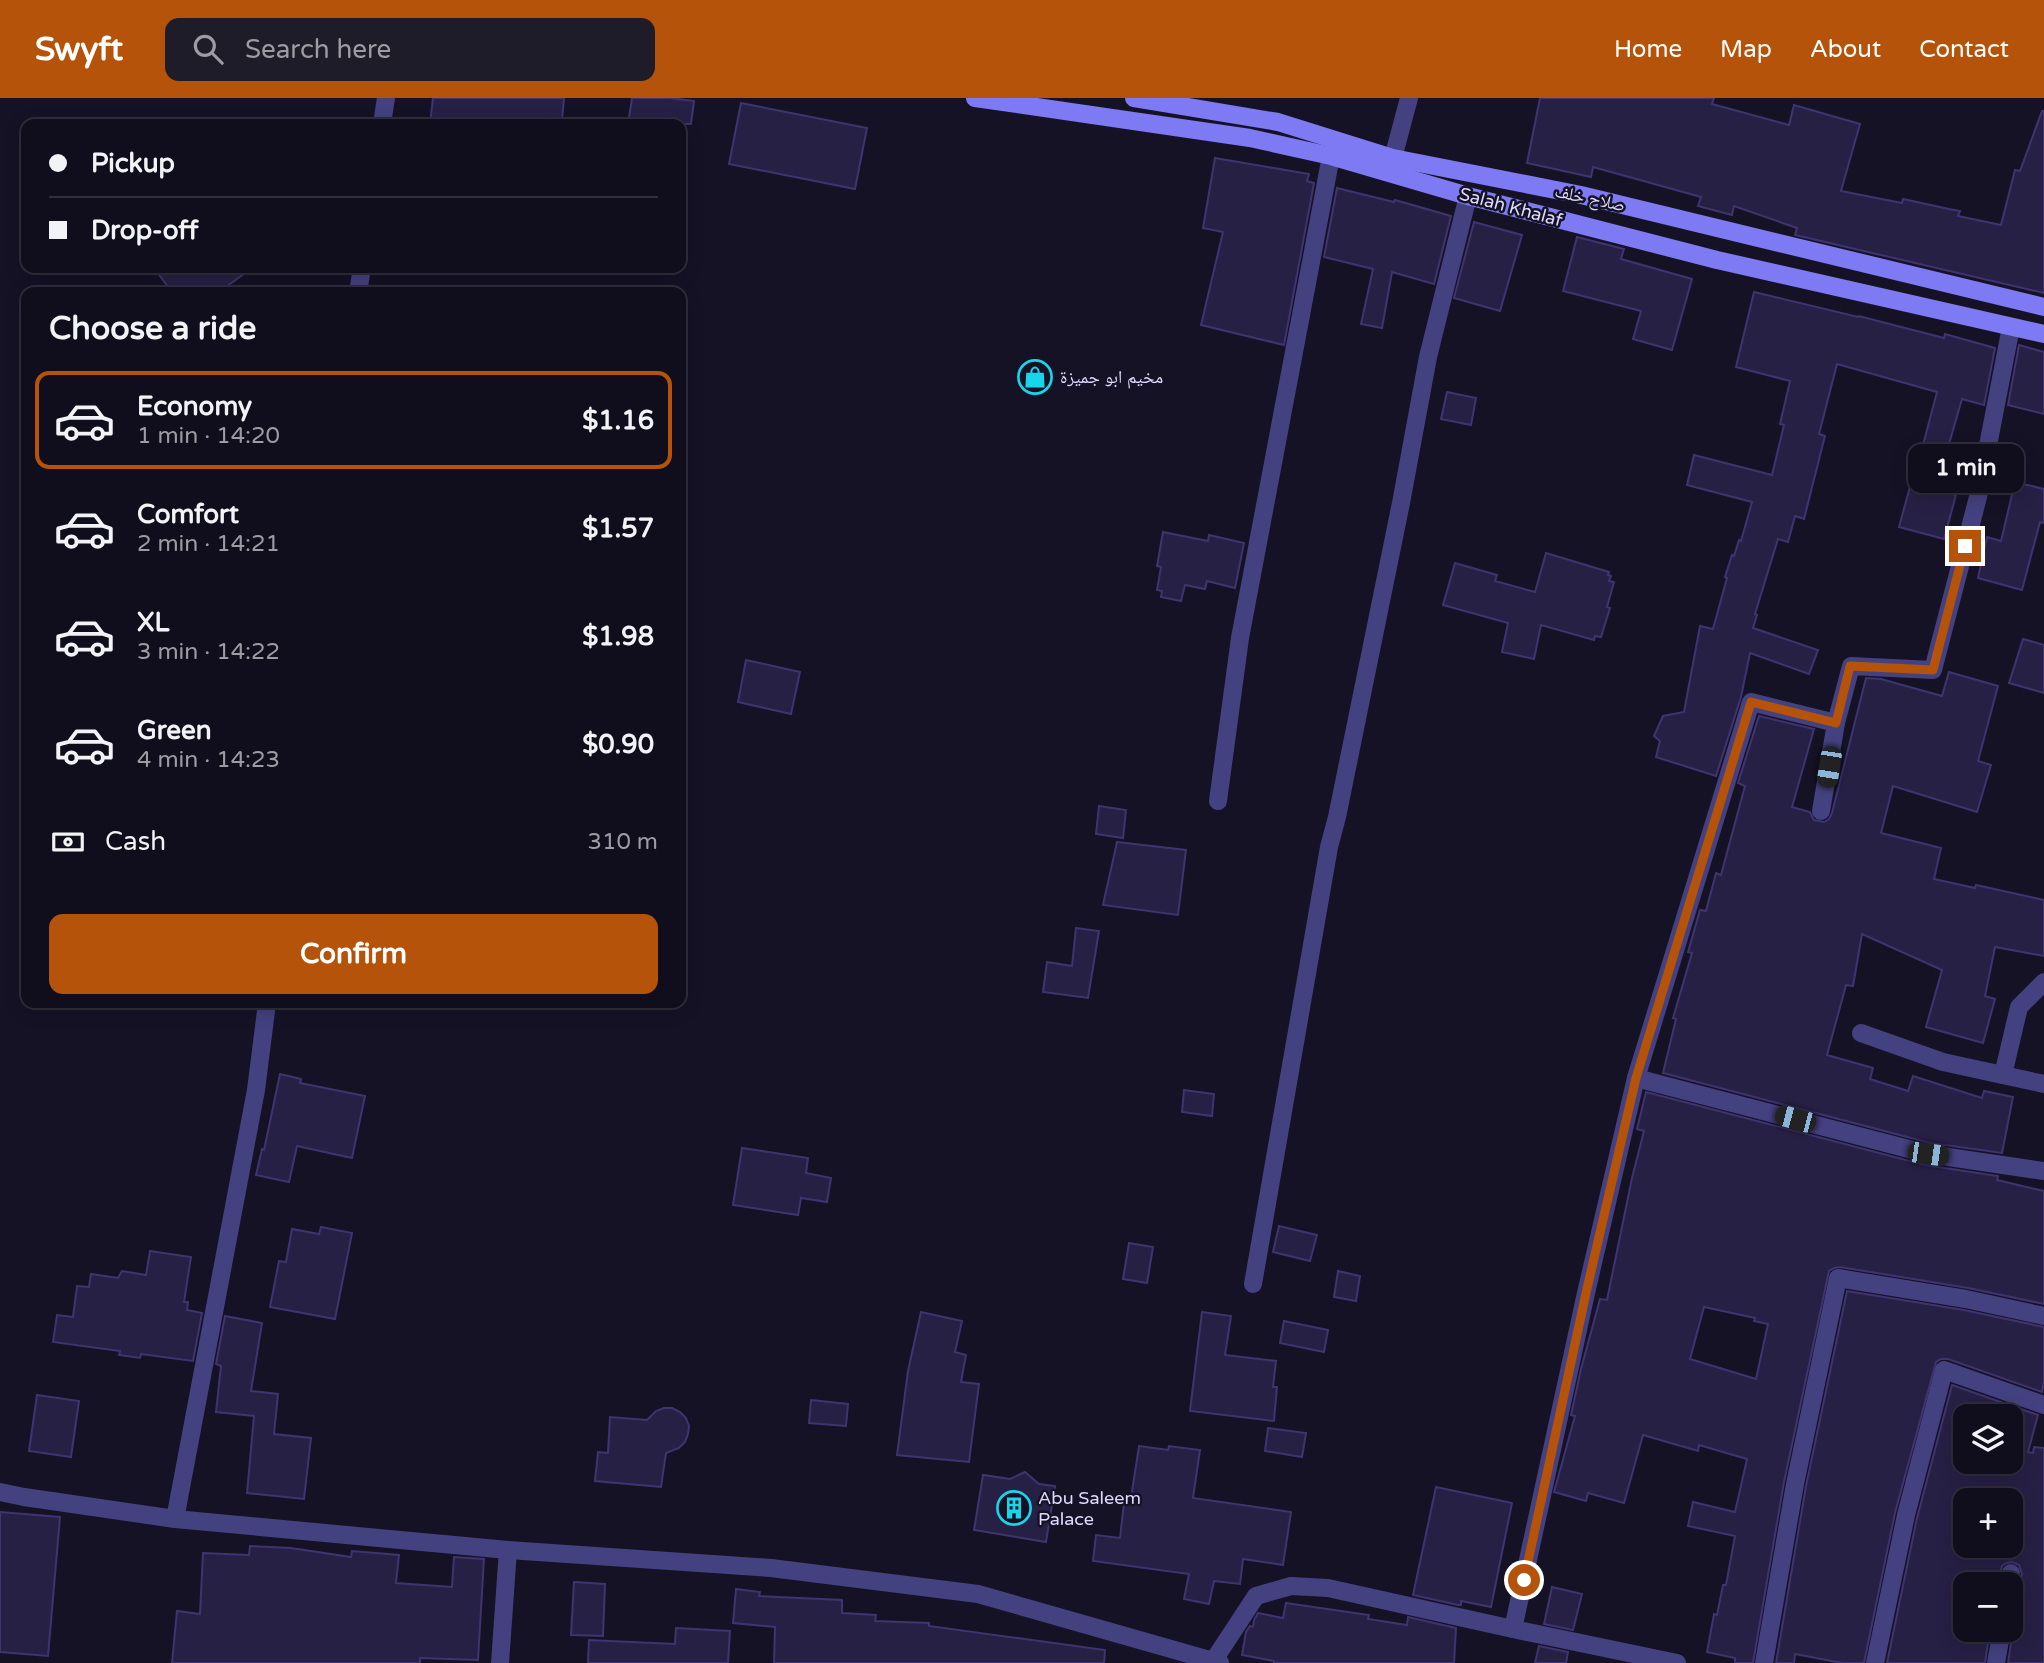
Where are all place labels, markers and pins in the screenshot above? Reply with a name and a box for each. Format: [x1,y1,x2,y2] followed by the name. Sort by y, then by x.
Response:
[1016,358,1054,396] shop icon: مخيم ابو جميزة
[1060,366,1163,389] place label: مخيم ابو جميزة
[1038,1487,1141,1530] place label: Abu Saleem Palace
[995,1489,1033,1527] building icon: Abu Saleem Palace

